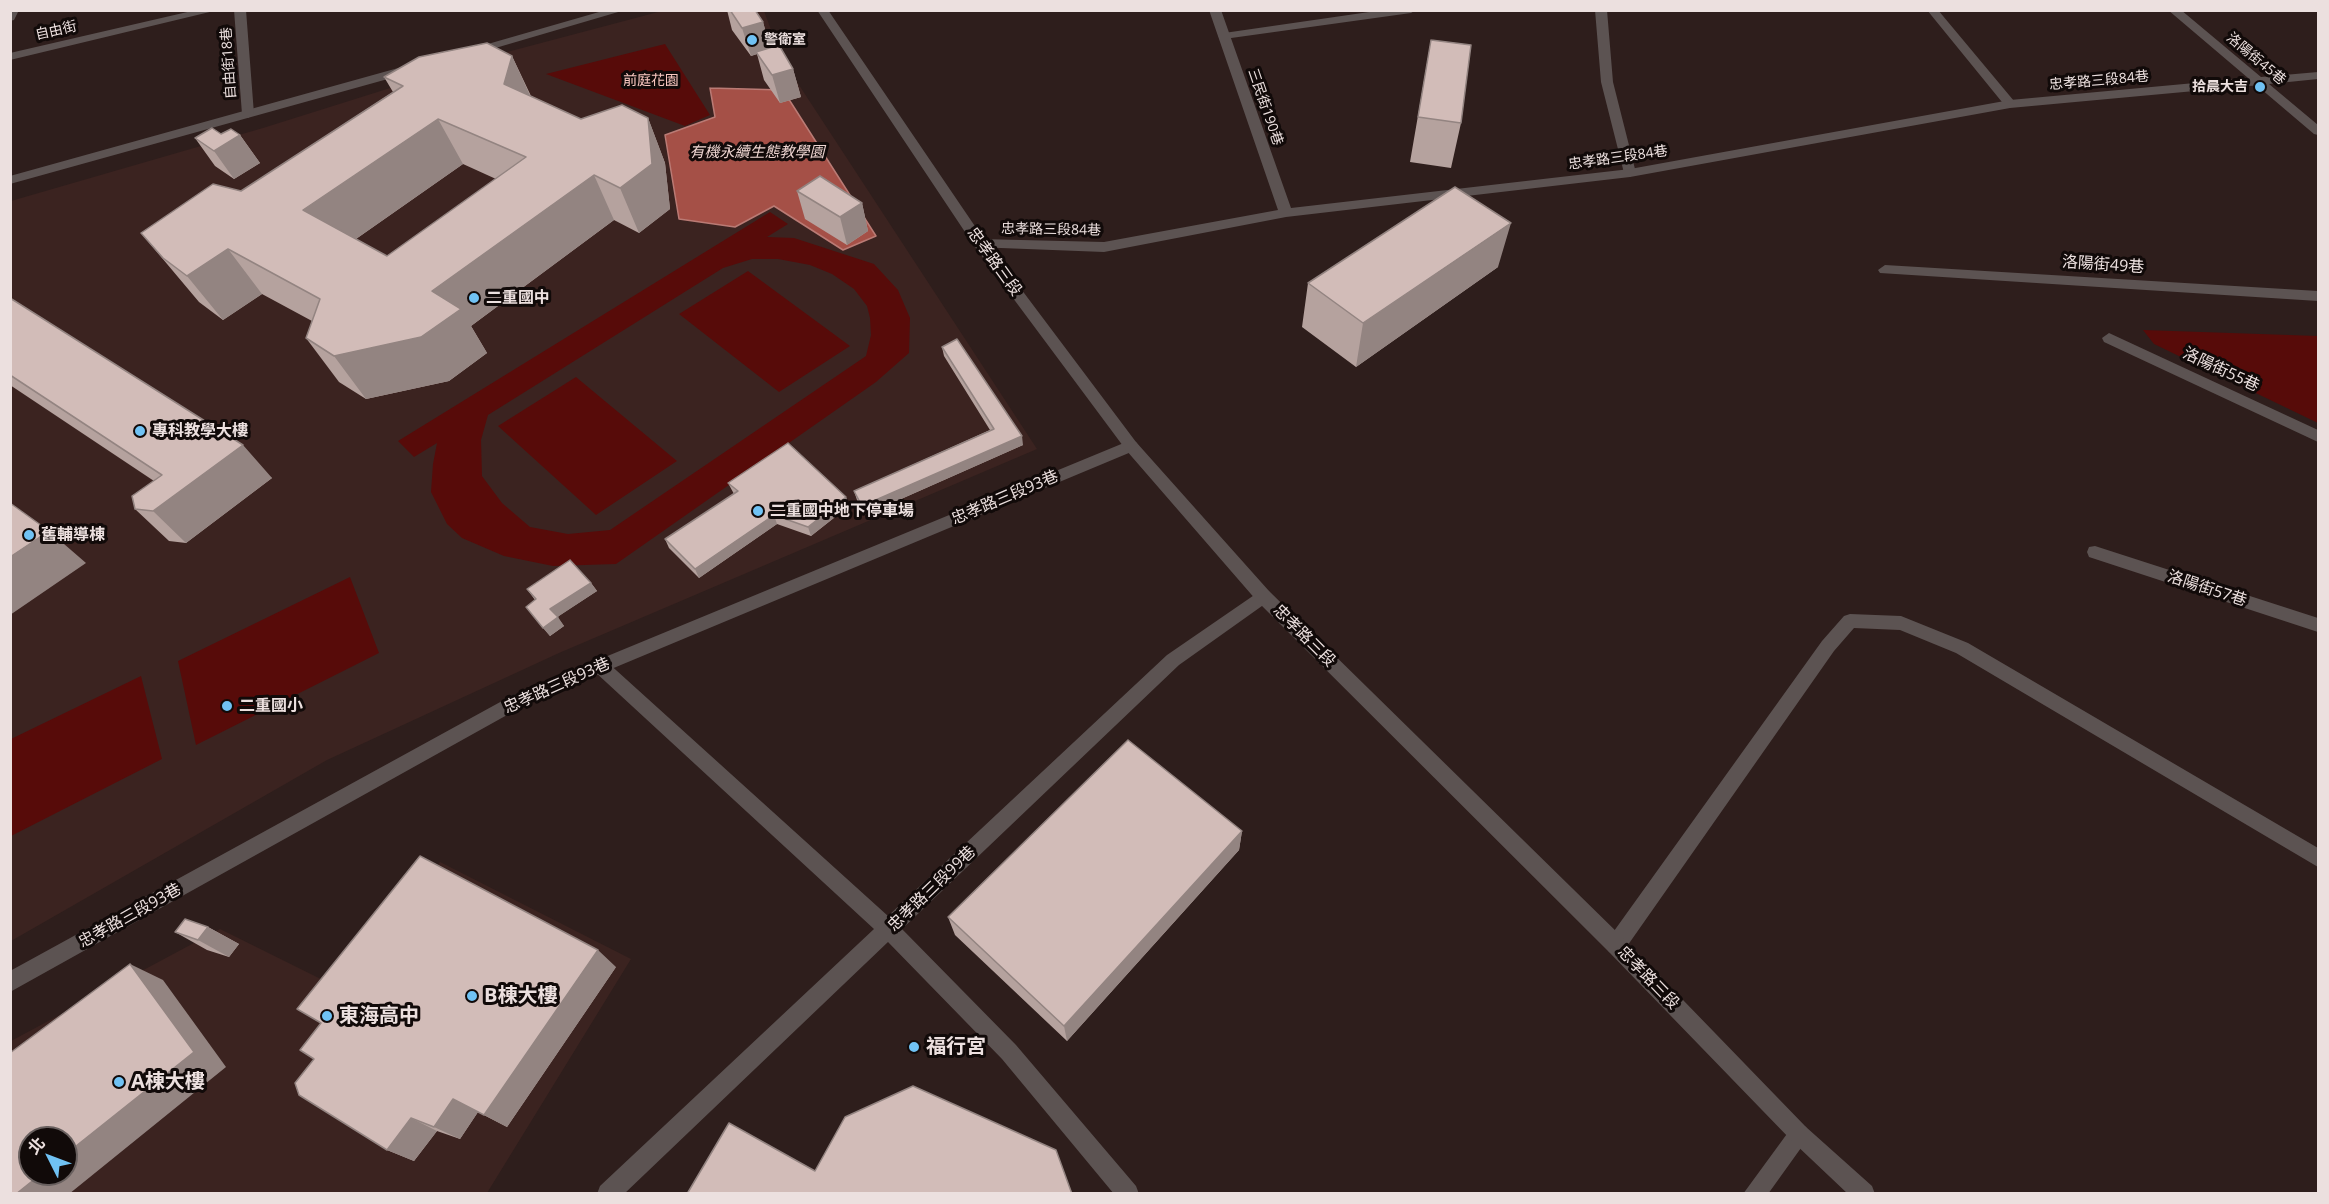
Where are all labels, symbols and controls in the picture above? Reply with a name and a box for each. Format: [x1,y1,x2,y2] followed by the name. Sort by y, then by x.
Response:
[34,18,78,44] street label: 自由街
[218,26,240,100] street label: 自由街18巷
[2223,29,2289,89] street label: 洛陽街45巷
[764,32,806,48] place label: 警衛室
[745,33,759,47] marker: 警衛室
[1244,66,1286,148] street label: 三民街190巷
[2048,68,2150,94] street label: 忠孝路三段84巷
[623,73,679,89] park label: 前庭花園
[2192,79,2248,95] place label: 拾晨大吉
[2253,80,2267,94] marker: 拾晨大吉
[1567,143,1669,173] street label: 忠孝路三段84巷
[690,144,824,162] water label: 有機永續生態教學園
[1001,221,1101,239] street label: 忠孝路三段84巷
[963,224,1025,300] street label: 忠孝路三段
[2061,253,2145,277] street label: 洛陽街49巷
[486,288,550,308] place label: 二重國中
[467,291,481,305] marker: 二重國中
[2180,344,2262,396] street label: 洛陽街55巷
[152,421,248,441] place label: 專科教學大樓
[133,424,147,438] marker: 專科教學大樓
[949,467,1061,529] street label: 忠孝路三段93巷
[770,501,914,521] place label: 二重國中地下停車場
[751,504,765,518] marker: 二重國中地下停車場
[41,525,105,545] place label: 舊輔導棟
[22,528,36,542] marker: 舊輔導棟
[2165,567,2249,611] street label: 洛陽街57巷
[1269,601,1339,671] street label: 忠孝路三段
[501,654,613,718] street label: 忠孝路三段93巷
[239,696,303,716] place label: 二重國小
[220,699,234,713] marker: 二重國小
[884,842,980,936] street label: 忠孝路三段99巷
[75,880,185,952] street label: 忠孝路三段93巷
[1613,943,1683,1013] street label: 忠孝路三段
[484,984,557,1008] place label: B棟大樓
[465,989,479,1003] marker: B棟大樓
[339,1004,419,1028] place label: 東海高中
[320,1009,334,1023] marker: 東海高中
[926,1035,986,1059] place label: 福行宮
[907,1040,921,1054] marker: 福行宮
[131,1070,205,1094] place label: A棟大樓
[112,1075,126,1089] marker: A棟大樓
[18,1126,78,1186] north arrow
[23,1132,50,1159] text: 北

